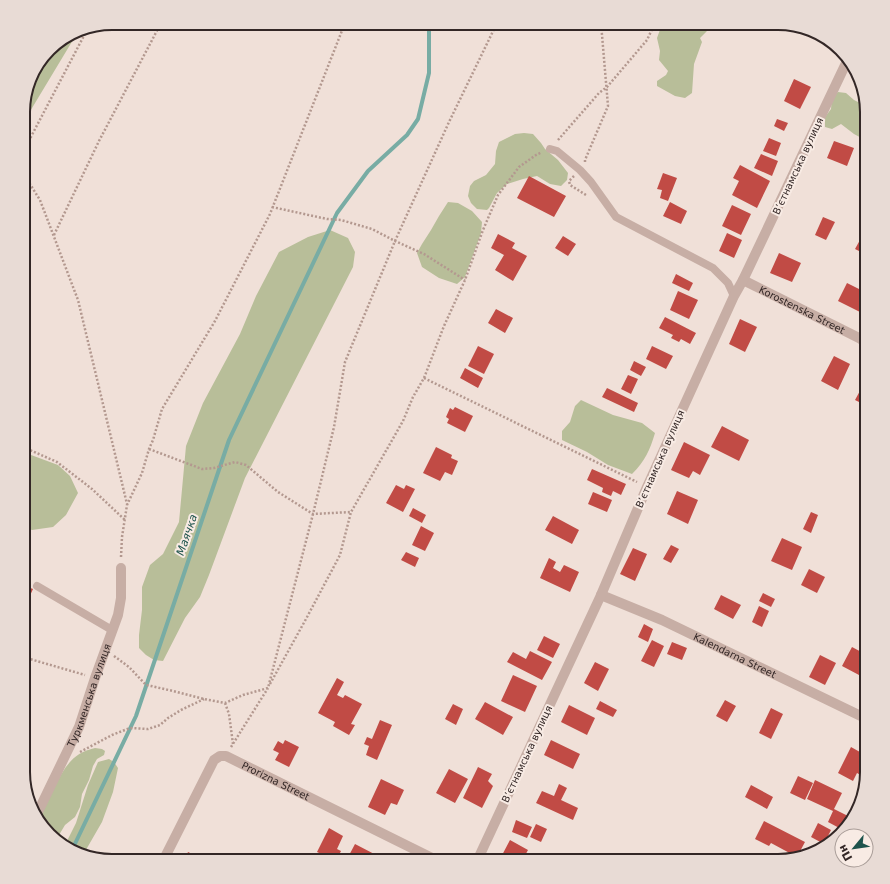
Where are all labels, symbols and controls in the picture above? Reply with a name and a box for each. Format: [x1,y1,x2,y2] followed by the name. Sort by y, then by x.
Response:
[771,116,825,216] street label: Вʼєтнамська вулиця
[757,283,847,336] street label: Korostenska Street
[633,408,687,510] street label: Вʼєтнамська вулиця
[174,512,200,557] water label: Маячка
[692,631,778,680] street label: Kalendarna Street
[64,642,113,750] street label: Туркменська вулиця
[500,704,554,804] street label: Вʼєтнамська вулиця
[240,759,312,802] street label: Prorizna Street
[834,828,874,868] north arrow
[836,842,855,863] text: Пн

